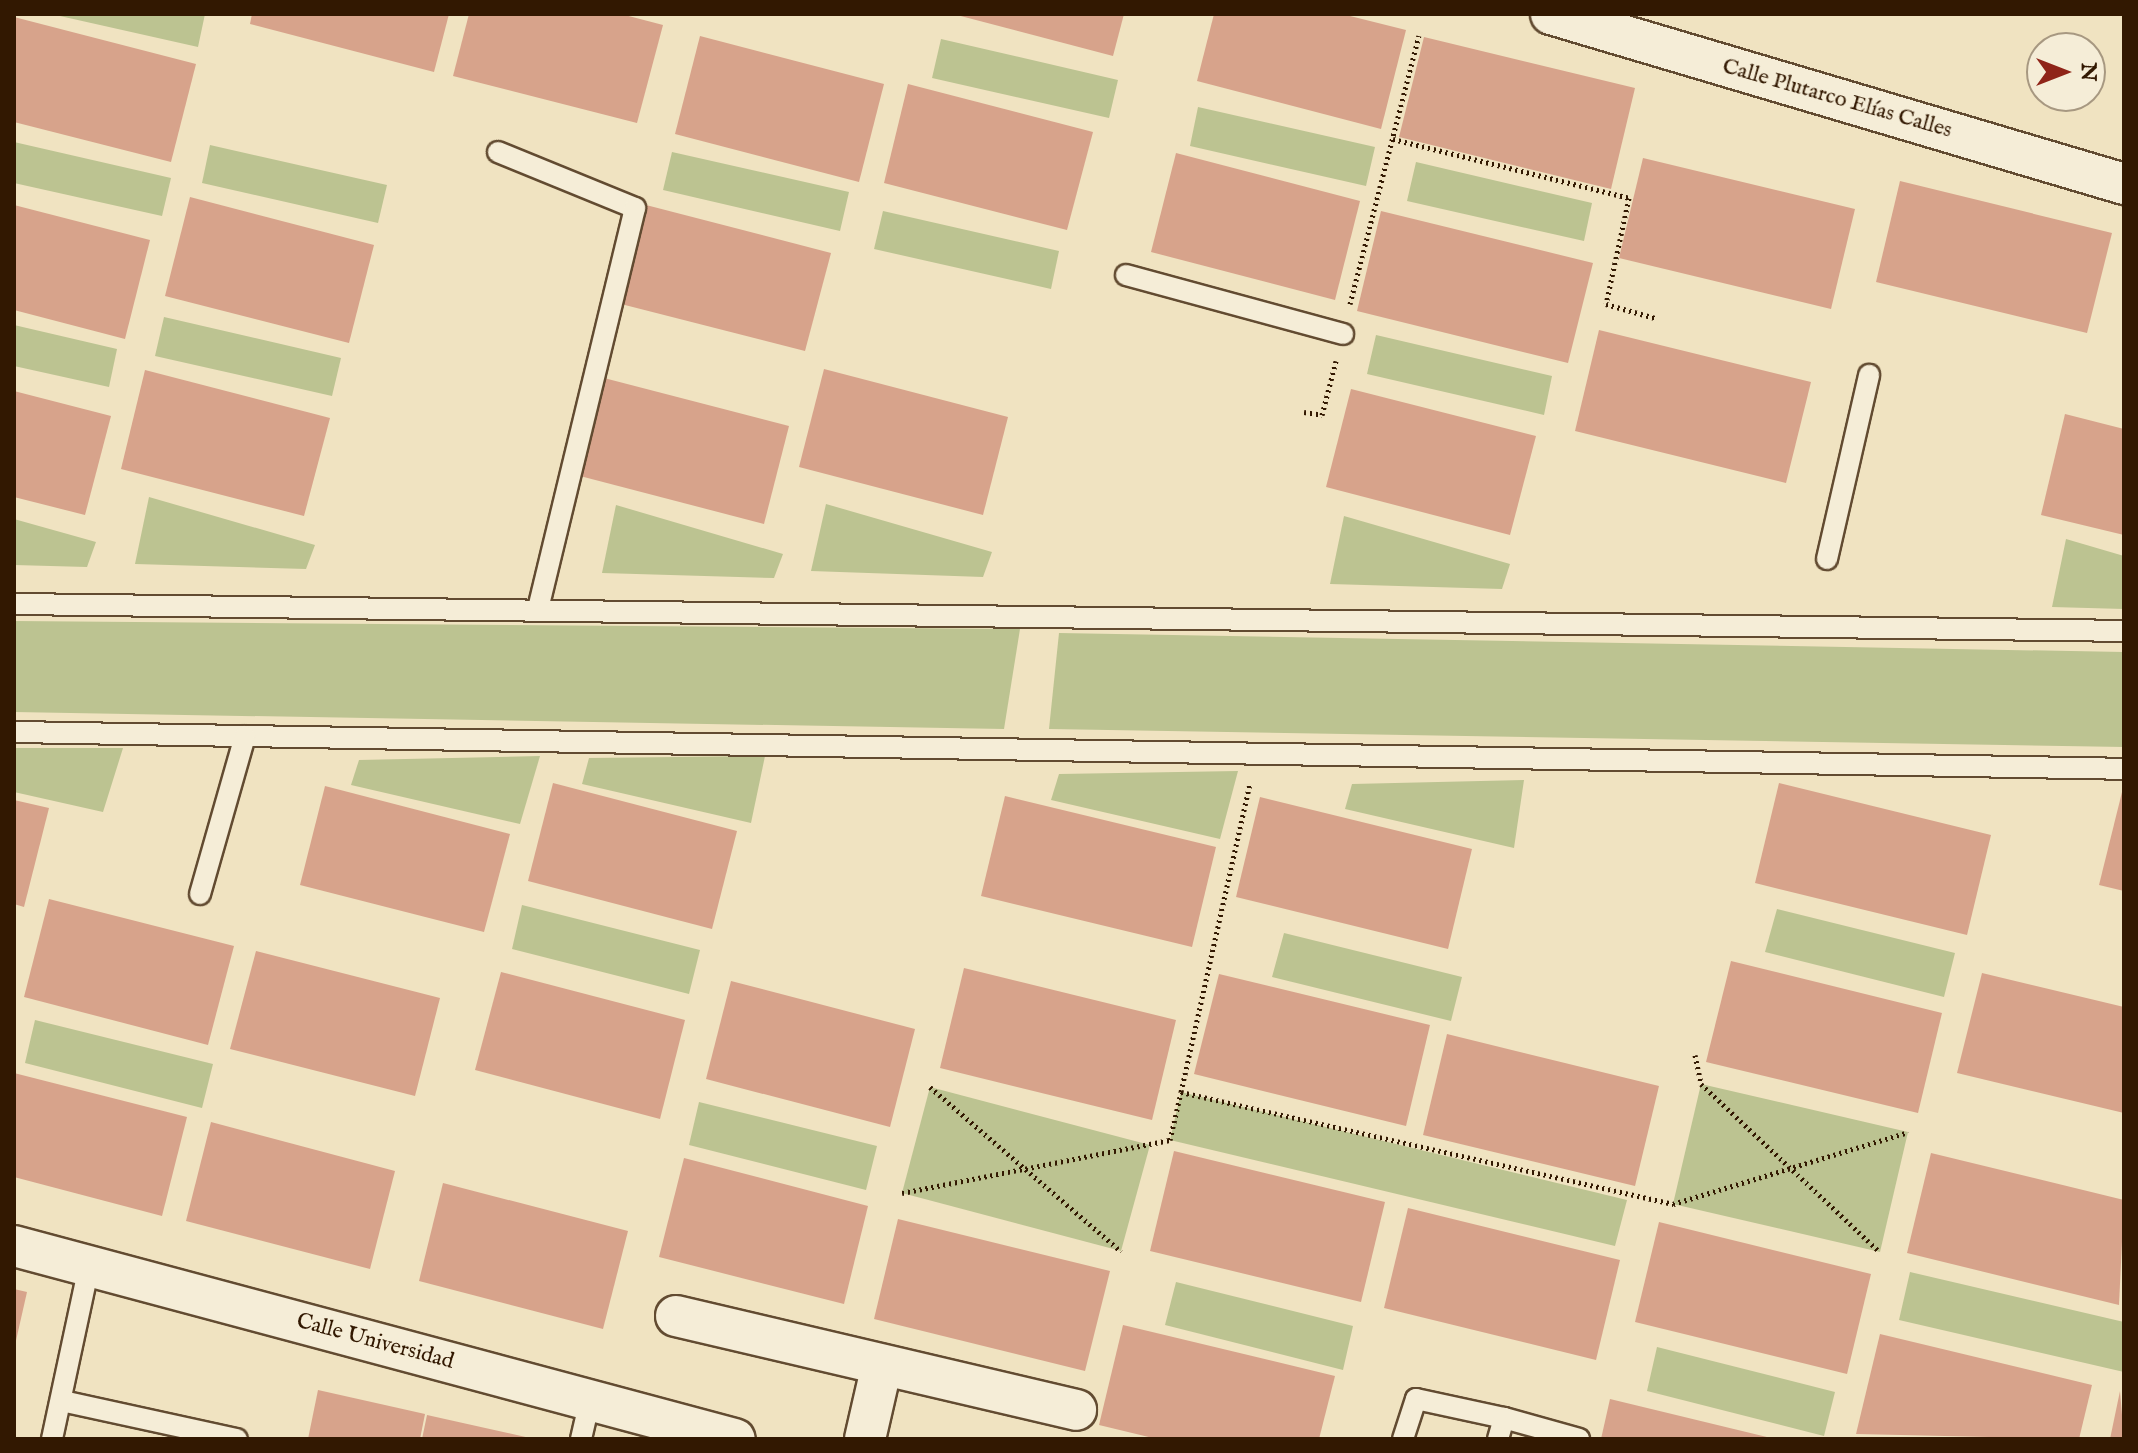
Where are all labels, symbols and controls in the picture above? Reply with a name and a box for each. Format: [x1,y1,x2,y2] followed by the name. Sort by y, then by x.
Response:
[2026,32,2106,112] north arrow
[1719,54,1955,144] street label: Calle Plutarco Elías Calles
[2074,62,2102,82] text: N
[293,1308,457,1376] street label: Calle Universidad

